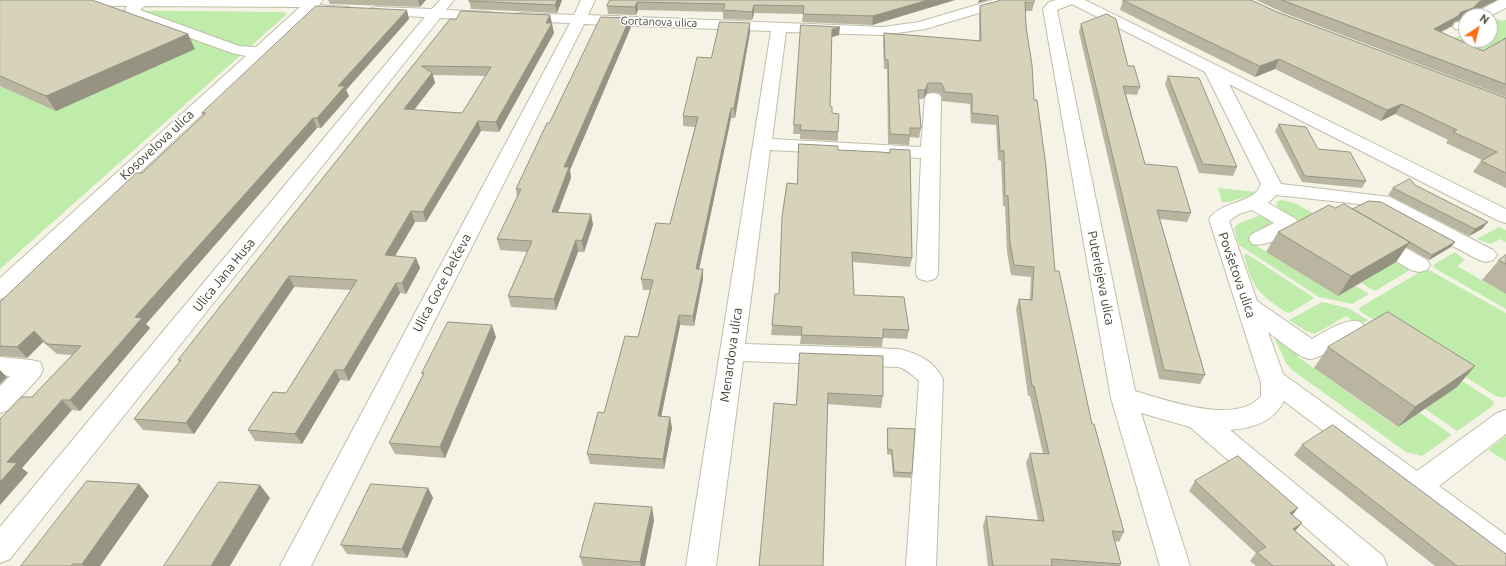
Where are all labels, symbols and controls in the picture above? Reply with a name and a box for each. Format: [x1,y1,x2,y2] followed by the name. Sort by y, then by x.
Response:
[1458,8,1498,48] north arrow
[1478,12,1491,26] text: N
[620,14,698,30] street label: Gortanova ulica
[117,107,197,183] street label: Kosovelova ulica
[1084,229,1118,327] street label: Puterlejeva ulica
[1215,230,1259,320] street label: Povšetova ulica
[409,231,475,335] street label: Ulica Goce Delčeva
[190,235,258,315] street label: Ulica Jana Husa
[717,307,745,403] street label: Menardova ulica

